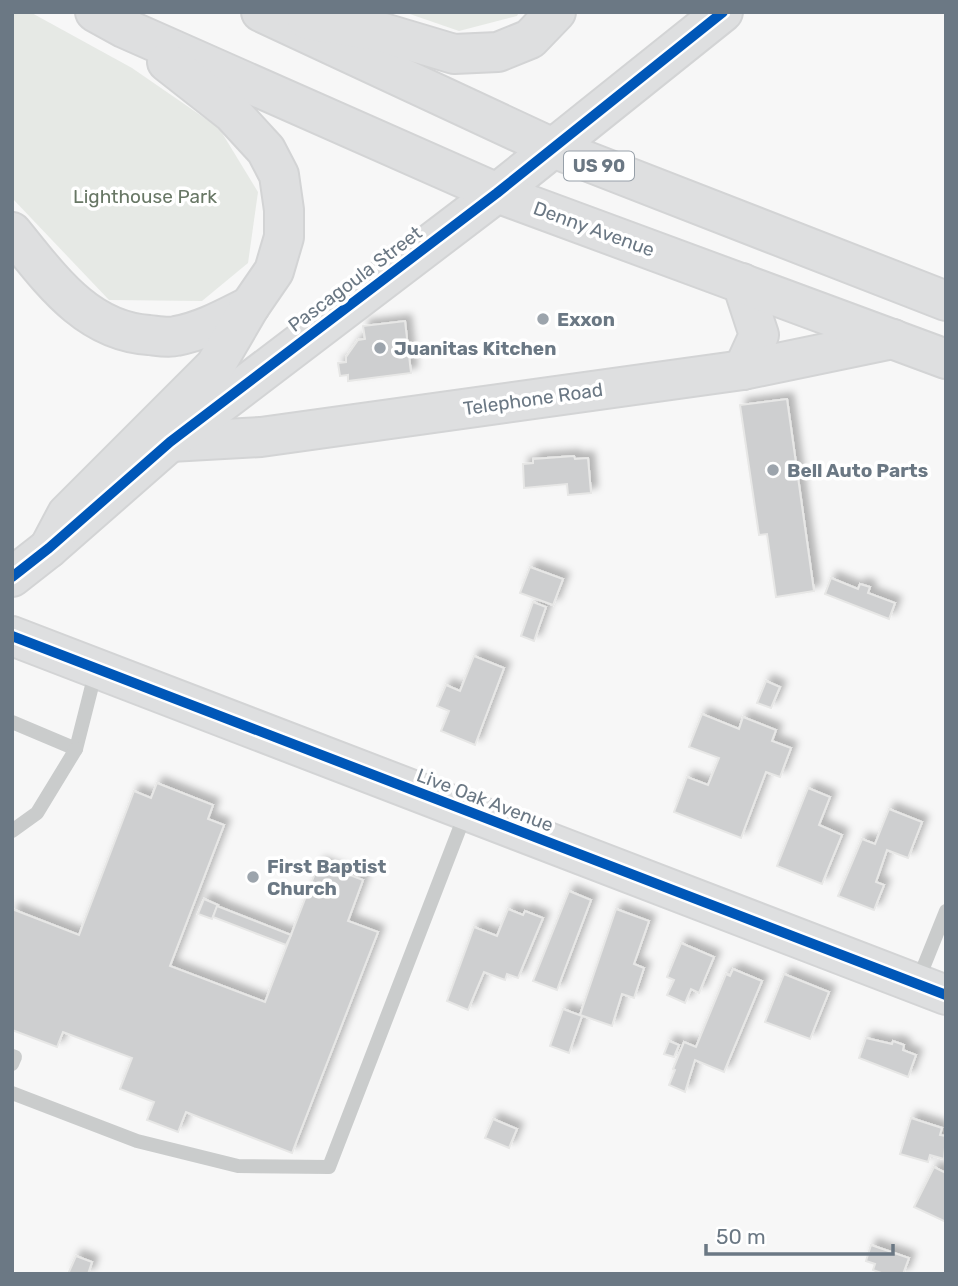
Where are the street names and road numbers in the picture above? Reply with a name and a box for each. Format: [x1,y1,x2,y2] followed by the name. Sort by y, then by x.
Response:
[564,152,634,181] road number: US 90
[530,196,658,262] street label: Denny Avenue
[284,221,427,337] street label: Pascagoula Street
[462,378,604,420] street label: Telephone Road
[413,763,557,837] street label: Live Oak Avenue

